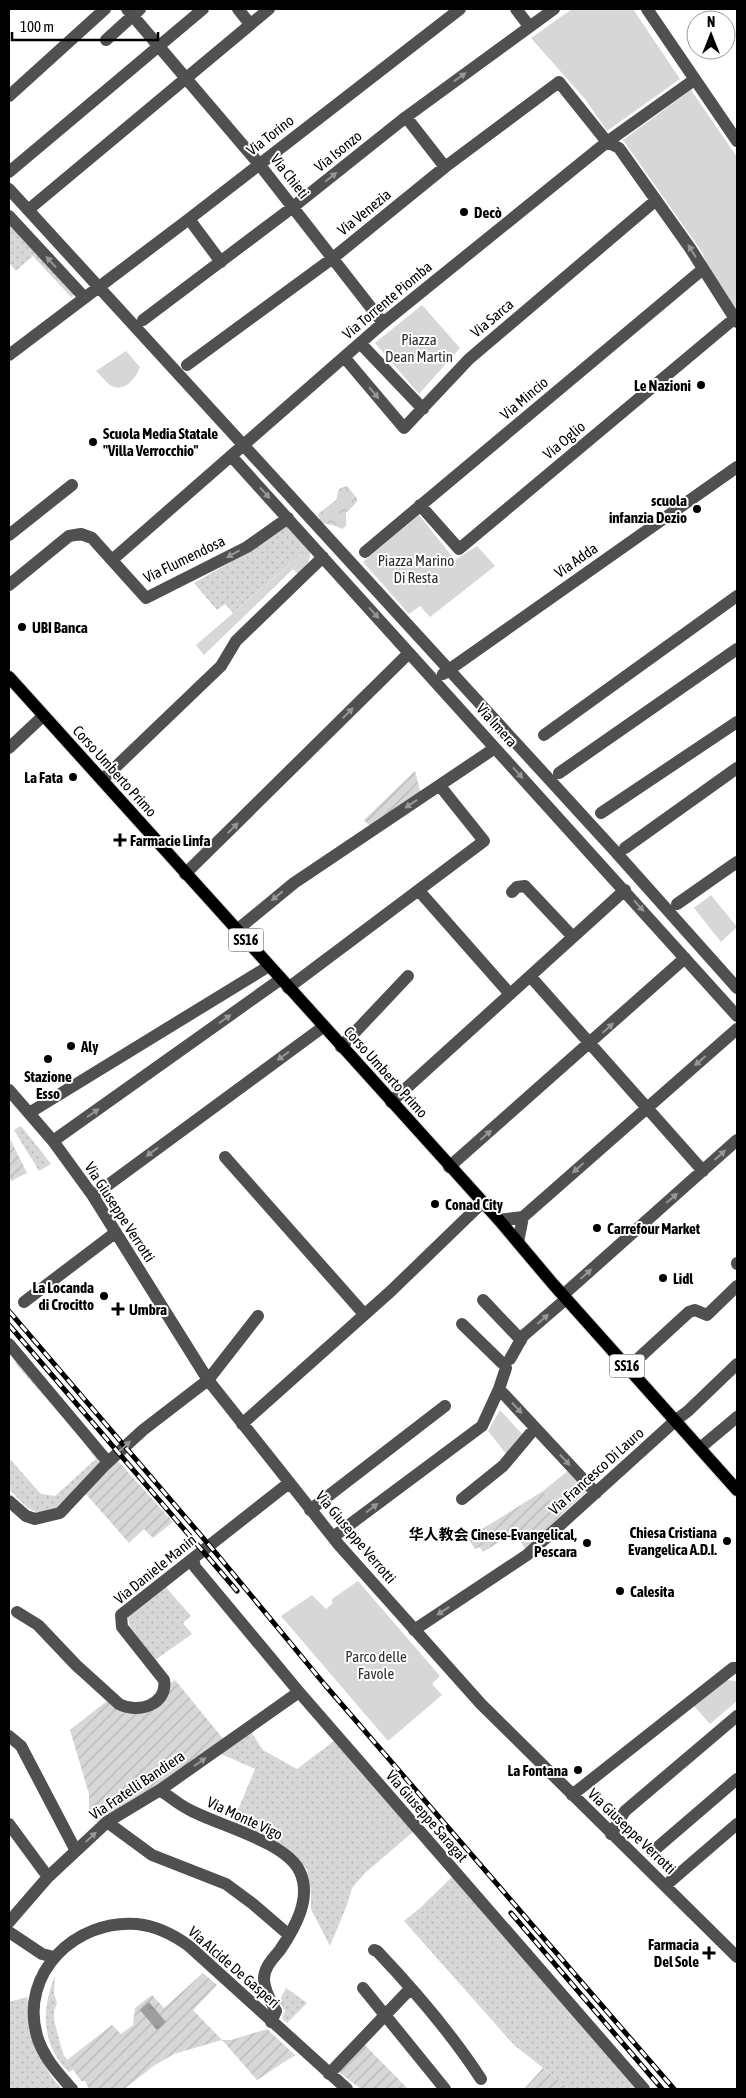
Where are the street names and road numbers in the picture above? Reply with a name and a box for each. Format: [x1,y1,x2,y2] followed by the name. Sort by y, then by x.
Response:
[243,111,297,159] street label: Via Torino
[311,127,365,175] street label: Via Isonzo
[267,150,313,202] street label: Via Chieti
[334,185,394,239] street label: Via Venezia
[339,258,435,342] street label: Via Torrente Piomba
[467,295,517,341] street label: Via Sarca
[497,373,551,423] street label: Via Mincio
[540,418,588,462] street label: Via Oglio
[141,532,227,586] street label: Via Flumendosa
[551,539,601,581] street label: Via Adda
[473,700,521,750] street label: Via Imera
[70,722,160,820] street label: Corso Umberto Primo
[228,928,264,952] road number: SS16
[341,1023,431,1121] street label: Corso Umberto Primo
[81,1159,159,1265] street label: Via Giuseppe Verrotti
[610,1354,644,1378] road number: SS16
[545,1424,647,1518] street label: Via Francesco Di Lauro
[312,1487,400,1587] street label: Via Giuseppe Verrotti
[111,1531,199,1607] street label: Via Daniele Manin
[86,1747,188,1823] street label: Via Fratelli Bandiera
[383,1767,471,1865] street label: Via Giuseppe Saragat
[585,1785,679,1877] street label: Via Giuseppe Verrotti
[205,1793,285,1843] street label: Via Monte Vigo
[185,1923,283,2011] street label: Via Alcide De Gasperi

